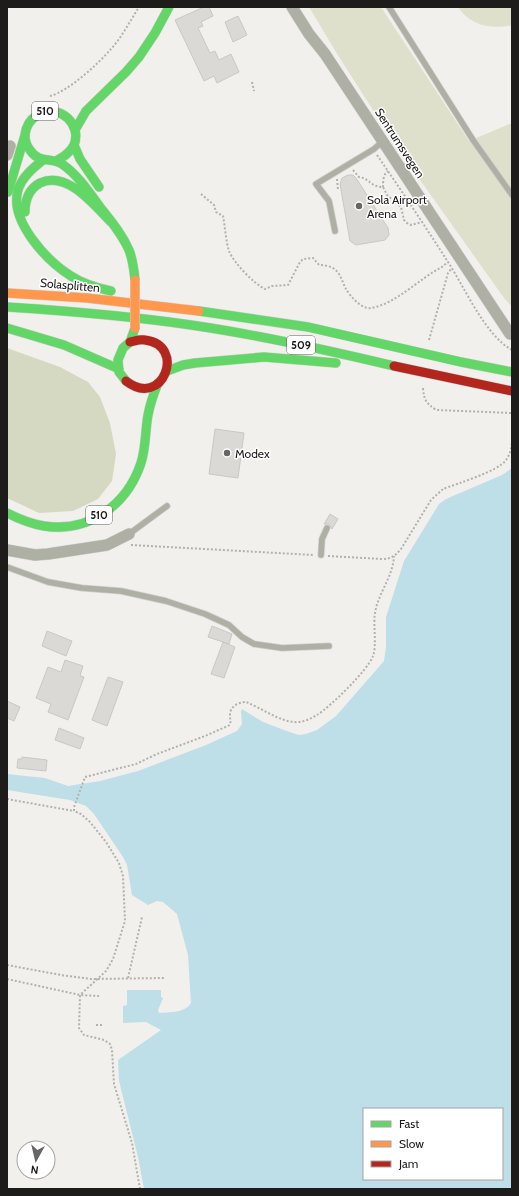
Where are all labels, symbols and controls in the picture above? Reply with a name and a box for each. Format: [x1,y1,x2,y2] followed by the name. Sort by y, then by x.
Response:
[32,102,58,120] road number: 510
[372,105,428,181] street label: Sentrumsvegen
[367,192,427,221] place label: Sola Airport Arena
[354,201,364,211] marker: Sola Airport Arena
[39,275,101,295] street label: Solasplitten
[287,336,315,354] road number: 509
[235,446,270,461] place label: Modex
[222,448,232,458] marker: Modex
[86,506,112,524] road number: 510
[363,1108,503,1180] legend
[399,1116,419,1131] text: Fast
[399,1136,424,1151] text: Slow
[16,1140,56,1180] north arrow
[398,1156,418,1171] text: Jam
[30,1162,39,1177] text: N

